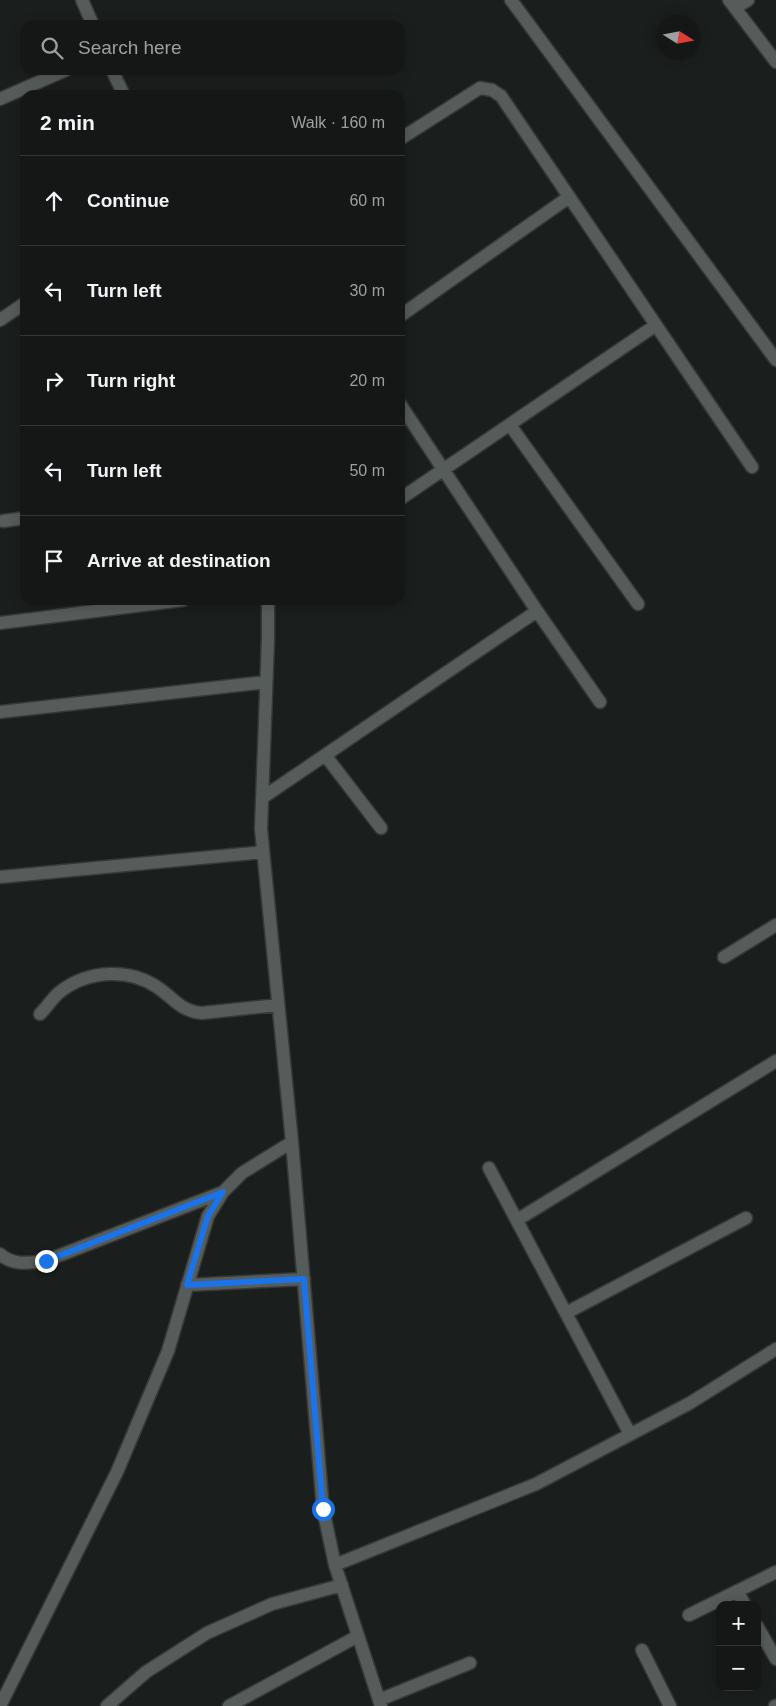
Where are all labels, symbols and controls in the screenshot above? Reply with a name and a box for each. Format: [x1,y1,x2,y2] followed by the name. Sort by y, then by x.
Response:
[656,15,701,60] north arrow
[20,20,405,75] search box
[38,34,66,62] icon: search
[78,37,182,58] text: Search here
[40,111,95,134] text: 2 min
[291,114,385,131] text: Walk · 160 m
[40,187,68,215] icon: ahead
[87,190,169,211] text: Continue
[349,192,385,209] text: 60 m
[40,277,68,305] icon: left
[87,280,162,301] text: Turn left
[349,282,385,299] text: 30 m
[40,367,68,395] icon: right
[87,370,175,391] text: Turn right
[349,372,385,389] text: 20 m
[40,457,68,485] icon: left
[87,460,162,481] text: Turn left
[349,462,385,479] text: 50 m
[40,547,68,575] icon: arrive
[87,550,271,571] text: Arrive at destination
[35,1250,58,1273] route end
[312,1498,335,1521] route start
[716,1601,761,1691] map controls
[716,1601,761,1646] button: +
[716,1646,761,1691] button: −

